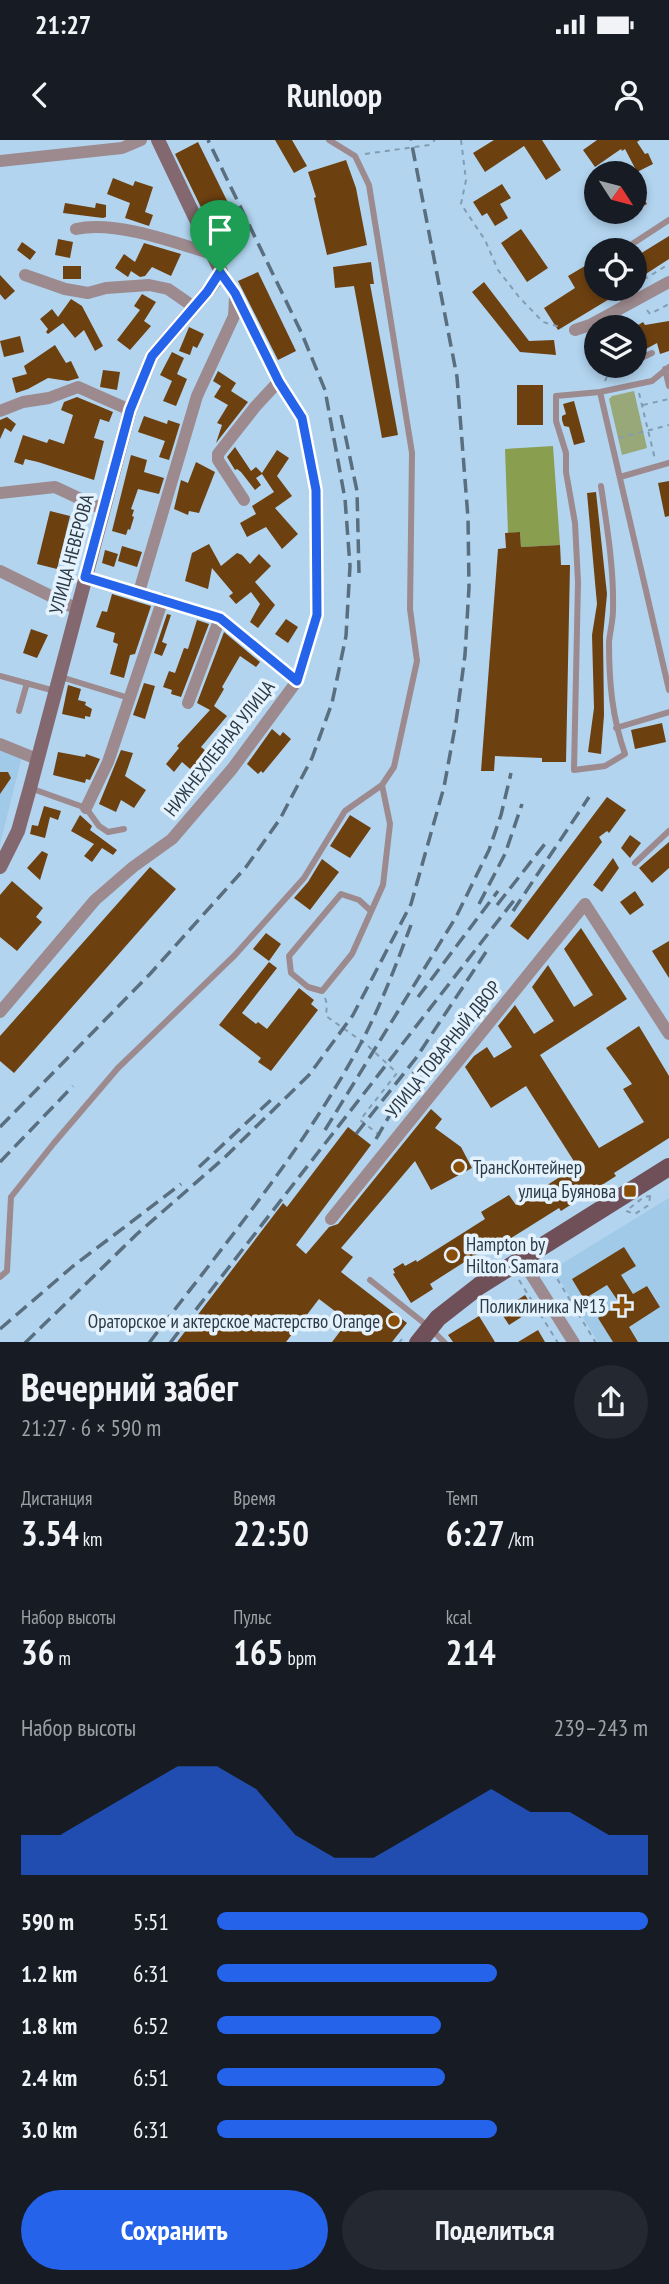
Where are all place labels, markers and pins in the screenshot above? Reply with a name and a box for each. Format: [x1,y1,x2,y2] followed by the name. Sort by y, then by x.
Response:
[190,200,250,272] pin
[473,1155,582,1179] place label: ТрансКонтейнер
[451,1159,467,1175] marker: ТрансКонтейнер
[518,1179,616,1203] place label: улица Буянова
[622,1183,638,1199] marker: улица Буянова
[466,1232,559,1278] place label: Hampton by Hilton Samara
[444,1247,460,1263] marker: Hampton by Hilton Samara
[480,1294,606,1318] place label: Поликлиника №13
[612,1296,632,1316] marker: Поликлиника №13
[88,1309,380,1333] place label: Ораторское и актерское мастерство Orange
[386,1313,402,1329] marker: Ораторское и актерское мастерство Orange

